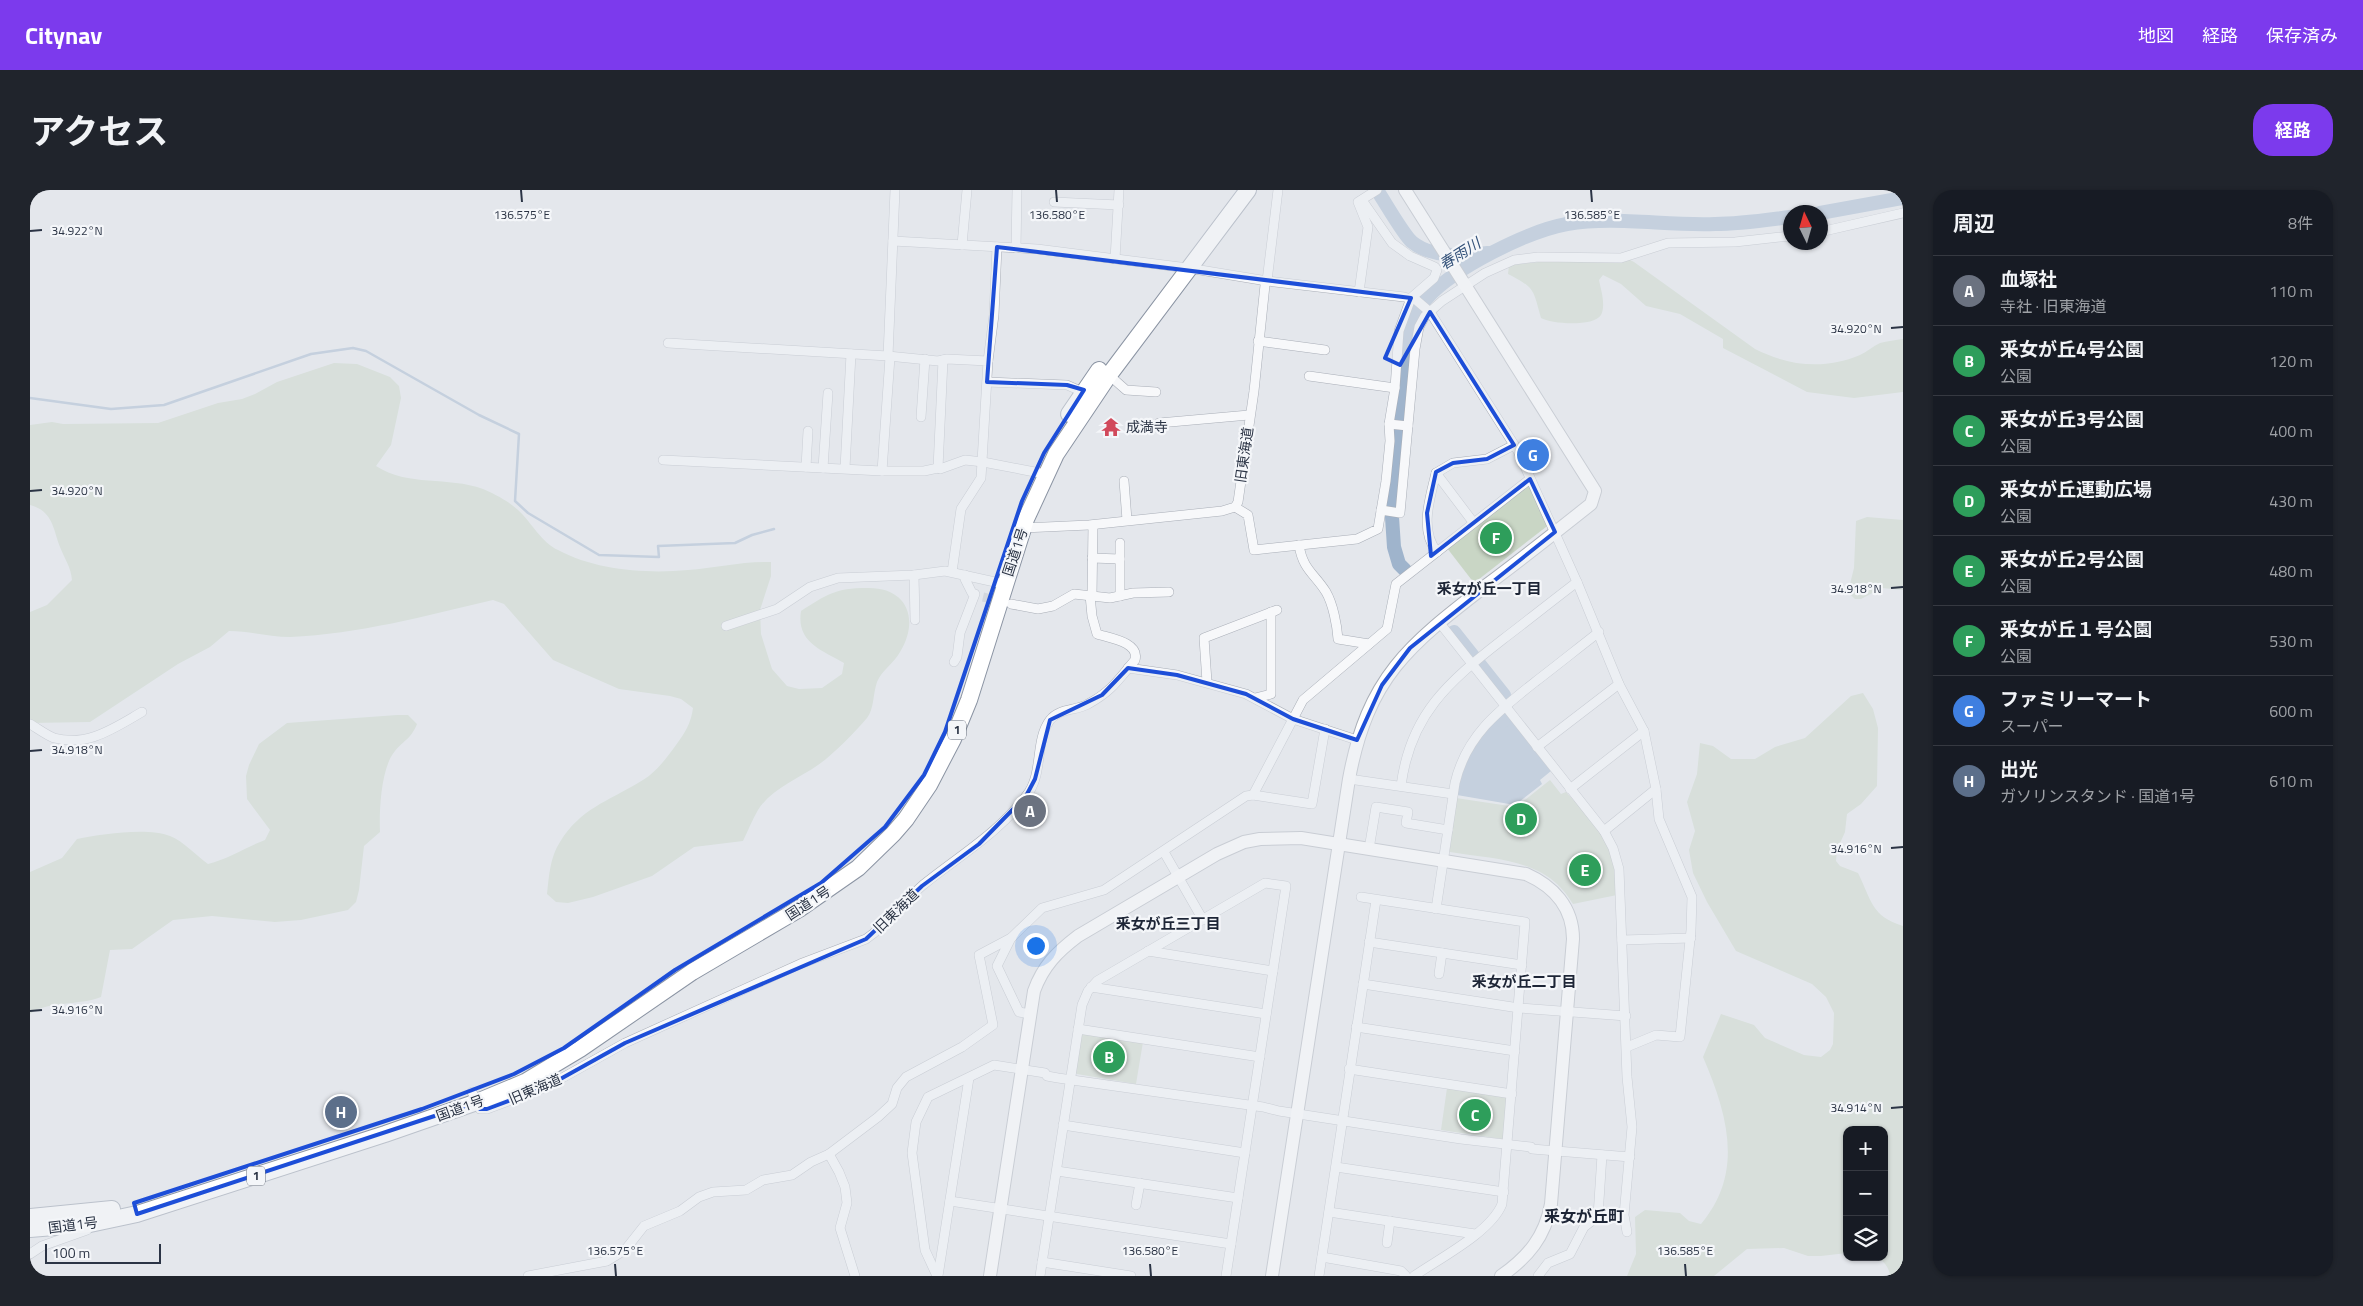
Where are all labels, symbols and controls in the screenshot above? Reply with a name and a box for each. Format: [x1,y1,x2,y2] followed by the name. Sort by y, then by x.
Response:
[25,17,102,53] text: Citynav
[2138,22,2174,49] text: 地図
[2202,22,2238,49] text: 経路
[2266,22,2338,49] text: 保存済み
[30,104,168,158] text: アクセス
[2253,104,2333,156] button: 経路
[494,205,550,224] text: 136.575°E
[1029,205,1085,224] text: 136.580°E
[1564,205,1620,224] text: 136.585°E
[1783,205,1828,250] north arrow
[1953,207,1995,239] text: 周辺
[2288,211,2313,235] text: 8件
[51,221,103,240] text: 34.922°N
[1435,231,1487,275] water label: 春雨川
[2000,264,2057,293] text: 血塚社
[1964,279,1974,303] text: A
[2269,279,2313,303] text: 110 m
[2000,294,2107,318] text: 寺社 · 旧東海道
[1830,319,1882,338] text: 34.920°N
[2000,334,2144,363] text: 釆女が丘4号公園
[1964,349,1974,373] text: B
[2269,349,2313,373] text: 120 m
[2000,364,2032,388] text: 公園
[2000,404,2144,433] text: 釆女が丘3号公園
[1100,416,1122,438] temple icon: 成満寺
[1126,416,1168,437] place label: 成満寺
[1965,419,1973,443] text: C
[2269,419,2313,443] text: 400 m
[1229,426,1258,484] street label: 旧東海道
[2000,434,2032,458] text: 公園
[1517,436,1549,474] pin: G
[2000,474,2152,503] text: 釆女が丘運動広場
[51,481,103,500] text: 34.920°N
[1964,489,1974,513] text: D
[2269,489,2313,513] text: 430 m
[2000,504,2032,528] text: 公園
[1480,519,1512,557] pin: F
[997,525,1032,579] street label: 国道1号
[2000,544,2144,573] text: 釆女が丘2号公園
[1965,559,1973,583] text: E
[2269,559,2313,583] text: 480 m
[2000,574,2032,598] text: 公園
[1436,577,1542,600] district label: 釆女が丘一丁目
[1830,579,1882,598] text: 34.918°N
[2000,614,2152,643] text: 釆女が丘１号公園
[1965,629,1973,653] text: F
[2269,629,2313,653] text: 530 m
[2000,644,2032,668] text: 公園
[2000,684,2152,713] text: ファミリーマート
[1964,699,1974,723] text: G
[2269,699,2313,723] text: 600 m
[2000,714,2064,738] text: スーパー
[948,720,966,740] road number: 1
[51,740,103,759] text: 34.918°N
[2000,754,2038,783] text: 出光
[1964,769,1974,793] text: H
[2269,769,2313,793] text: 610 m
[2000,784,2195,808] text: ガソリンスタンド · 国道1号
[1014,792,1046,830] pin: A
[1505,800,1537,838] pin: D
[1830,839,1882,858] text: 34.916°N
[1569,851,1601,889] pin: E
[781,880,834,925] street label: 国道1号
[868,884,923,938] street label: 旧東海道
[1115,912,1221,935] district label: 釆女が丘三丁目
[1023,933,1049,959] your location
[1471,970,1577,993] district label: 釆女が丘二丁目
[51,1000,103,1019] text: 34.916°N
[1093,1038,1125,1076] pin: B
[505,1068,565,1109] street label: 旧東海道
[433,1089,487,1126] street label: 国道1号
[325,1093,357,1131] pin: H
[1459,1096,1491,1134] pin: C
[1830,1098,1882,1117] text: 34.914°N
[1843,1126,1888,1261] map controls
[1843,1126,1888,1171] button: +
[247,1166,265,1186] road number: 1
[1843,1171,1888,1216] button: −
[1544,1204,1624,1228] district label: 釆女が丘町
[47,1211,99,1238] street label: 国道1号
[1843,1216,1888,1261] button: layers
[45,1241,161,1264] scale bar
[587,1241,643,1260] text: 136.575°E
[1122,1241,1178,1260] text: 136.580°E
[1657,1241,1713,1260] text: 136.585°E
[52,1242,90,1263] text: 100 m

